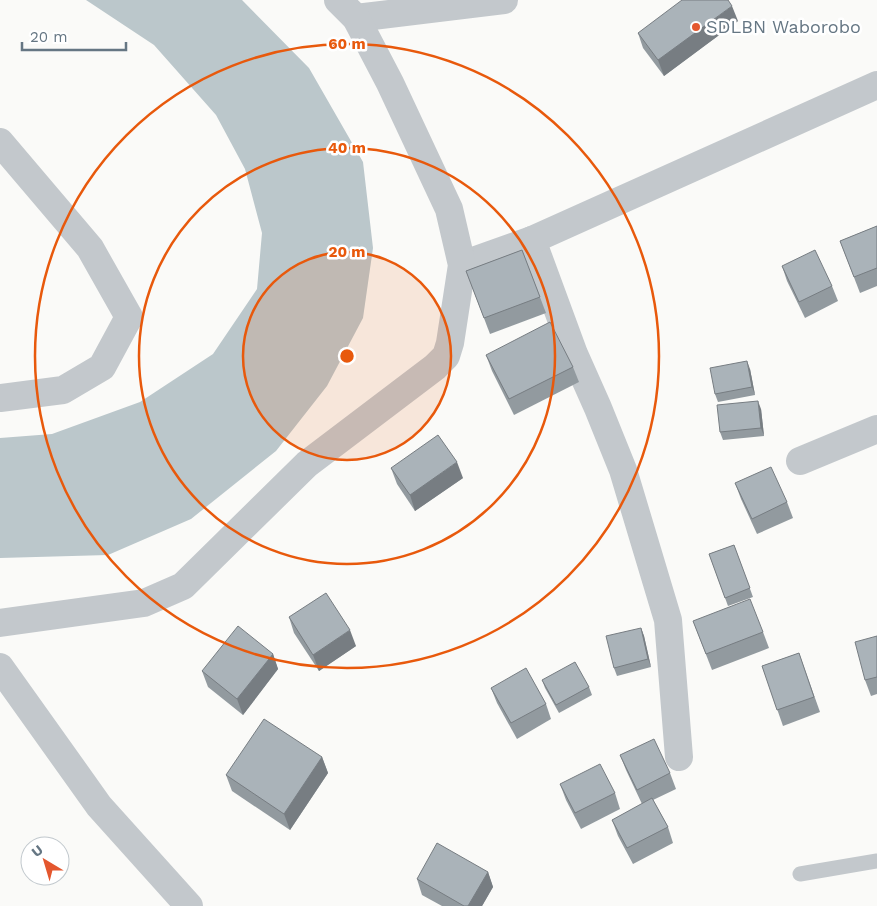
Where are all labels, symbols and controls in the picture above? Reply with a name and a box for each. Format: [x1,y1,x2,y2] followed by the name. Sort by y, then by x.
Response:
[706,16,861,37] place label: SDLBN Waborobo
[22,20,126,52] scale bar
[690,21,702,33] marker: SDLBN Waborobo
[30,28,68,46] text: 20 m
[328,35,366,53] text: 60 m
[328,139,366,157] text: 40 m
[328,243,366,261] text: 20 m
[338,347,356,365] centre of rings
[20,836,70,886] north arrow
[28,841,46,860] text: U

